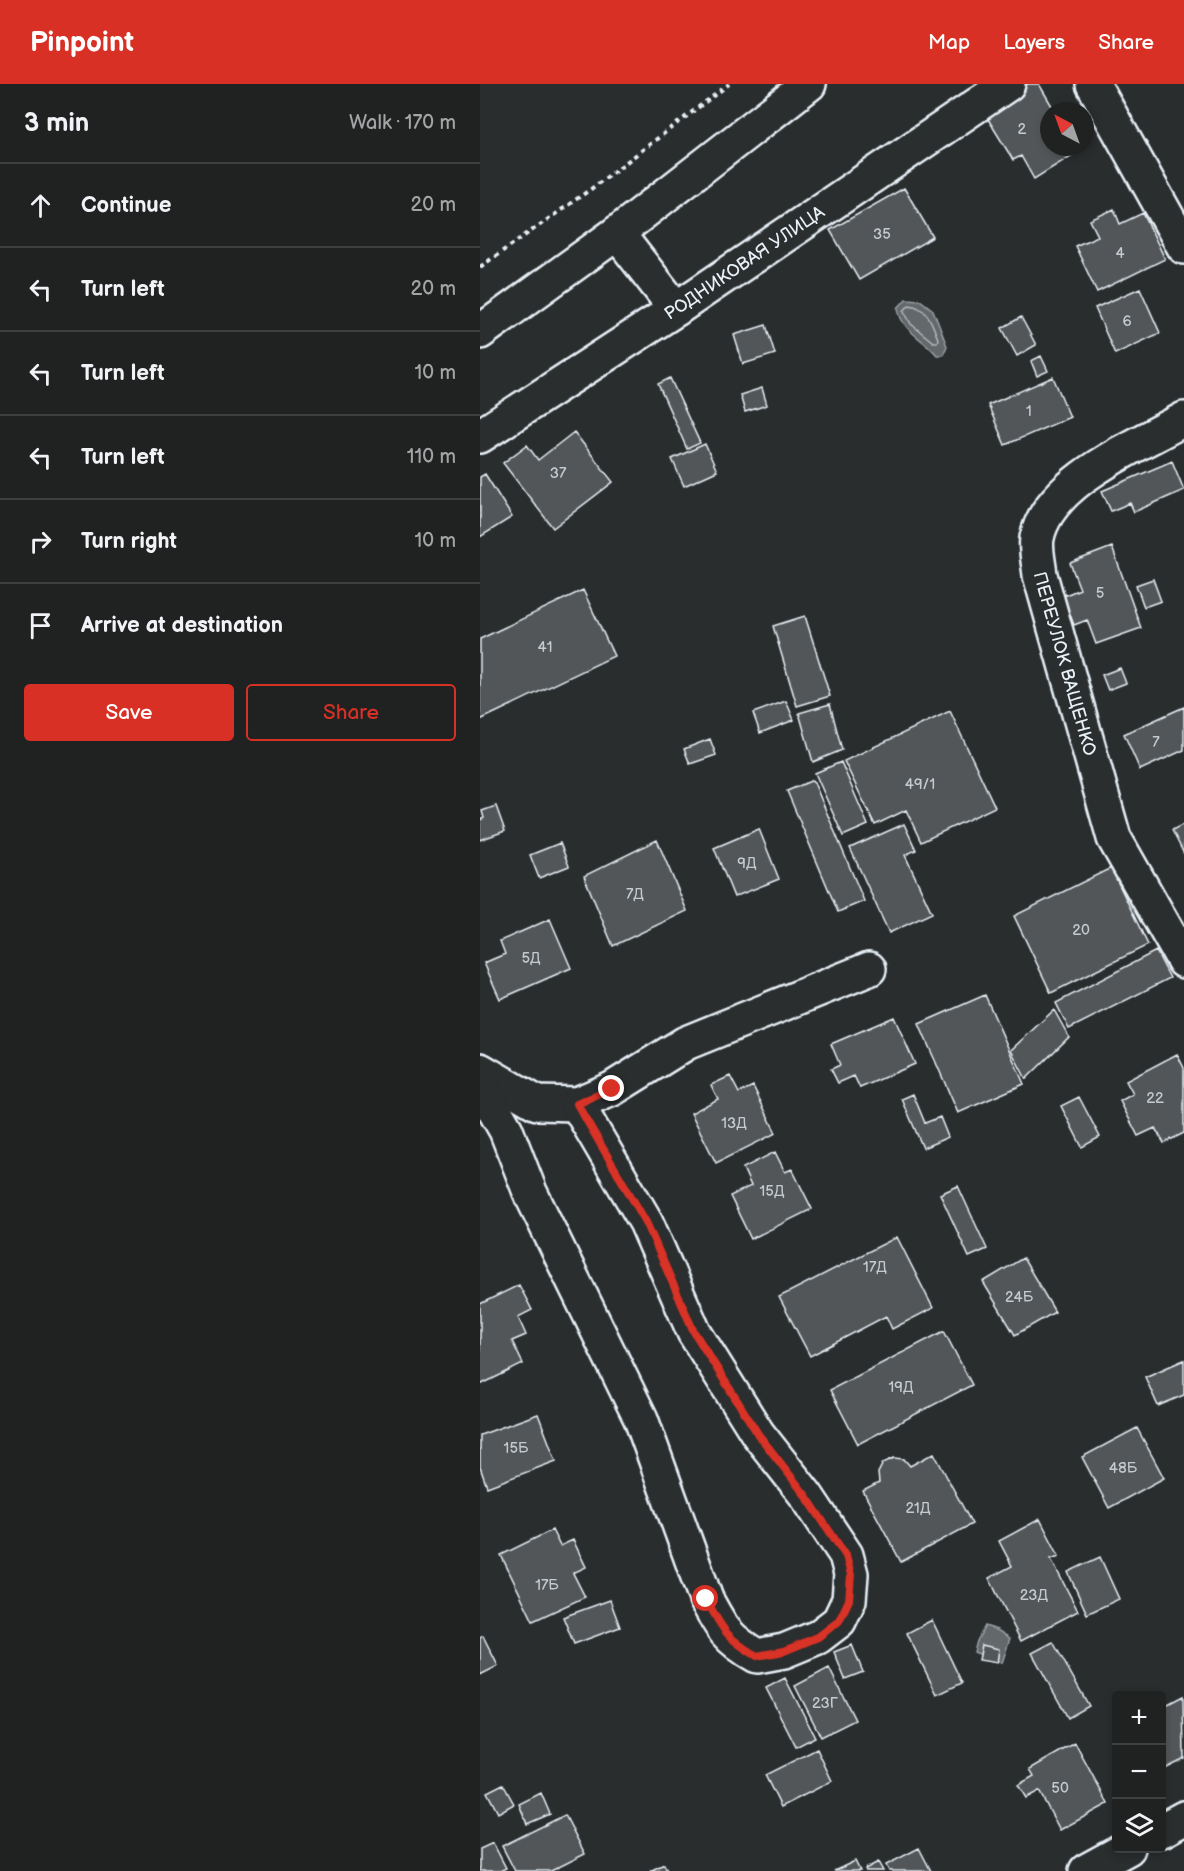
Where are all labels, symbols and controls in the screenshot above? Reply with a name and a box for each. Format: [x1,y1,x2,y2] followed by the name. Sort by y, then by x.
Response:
[30,26,134,59] text: Pinpoint
[928,30,970,55] text: Map
[1003,30,1065,55] text: Layers
[1098,30,1154,55] text: Share
[1040,102,1094,156] north arrow
[24,108,89,139] text: 3 min
[349,111,456,135] text: Walk · 170 m
[1018,120,1027,139] house number: 2
[24,189,57,222] icon: ahead
[81,192,171,219] text: Continue
[411,193,456,217] text: 20 m
[661,202,829,325] street label: РОДНИКОВАЯ УЛИЦА
[873,225,891,244] house number: 35
[1115,244,1125,263] house number: 4
[24,273,57,306] icon: left
[81,276,165,303] text: Turn left
[411,277,456,301] text: 20 m
[1122,312,1132,331] house number: 6
[24,357,57,390] icon: left
[81,360,165,387] text: Turn left
[415,361,456,385] text: 10 m
[1026,402,1032,421] house number: 1
[24,441,57,474] icon: left
[81,444,165,471] text: Turn left
[407,445,456,469] text: 110 m
[550,464,567,483] house number: 37
[24,525,57,558] icon: right
[81,528,177,555] text: Turn right
[415,529,456,553] text: 10 m
[1029,569,1100,758] street label: ПЕРЕУЛОК ВАЩЕНКО
[1096,584,1104,603] house number: 5
[24,609,57,642] icon: arrive
[81,612,283,639] text: Arrive at destination
[538,638,552,657] house number: 41
[24,684,234,741] button: Save
[246,684,456,741] button: Share
[1152,733,1160,752] house number: 7
[905,775,935,794] house number: 49/1
[737,854,757,873] house number: 9Д
[626,885,644,904] house number: 7Д
[1072,921,1090,940] house number: 20
[521,949,541,968] house number: 5Д
[598,1075,624,1101] route end
[1146,1089,1164,1108] house number: 22
[721,1114,747,1133] house number: 13Д
[759,1182,785,1201] house number: 15Д
[863,1258,887,1277] house number: 17Д
[1005,1288,1034,1307] house number: 24Б
[888,1378,914,1397] house number: 19Д
[504,1439,529,1458] house number: 15Б
[1109,1459,1138,1478] house number: 48Б
[905,1499,931,1518] house number: 21Д
[535,1576,559,1595] house number: 17Б
[692,1585,718,1611] route start
[1020,1586,1049,1605] house number: 23Д
[1112,1691,1166,1853] map controls
[1112,1691,1166,1745] button: +
[812,1694,839,1713] house number: 23Г
[1112,1745,1166,1799] button: −
[1051,1779,1069,1798] house number: 50
[1112,1799,1166,1853] button: layers

